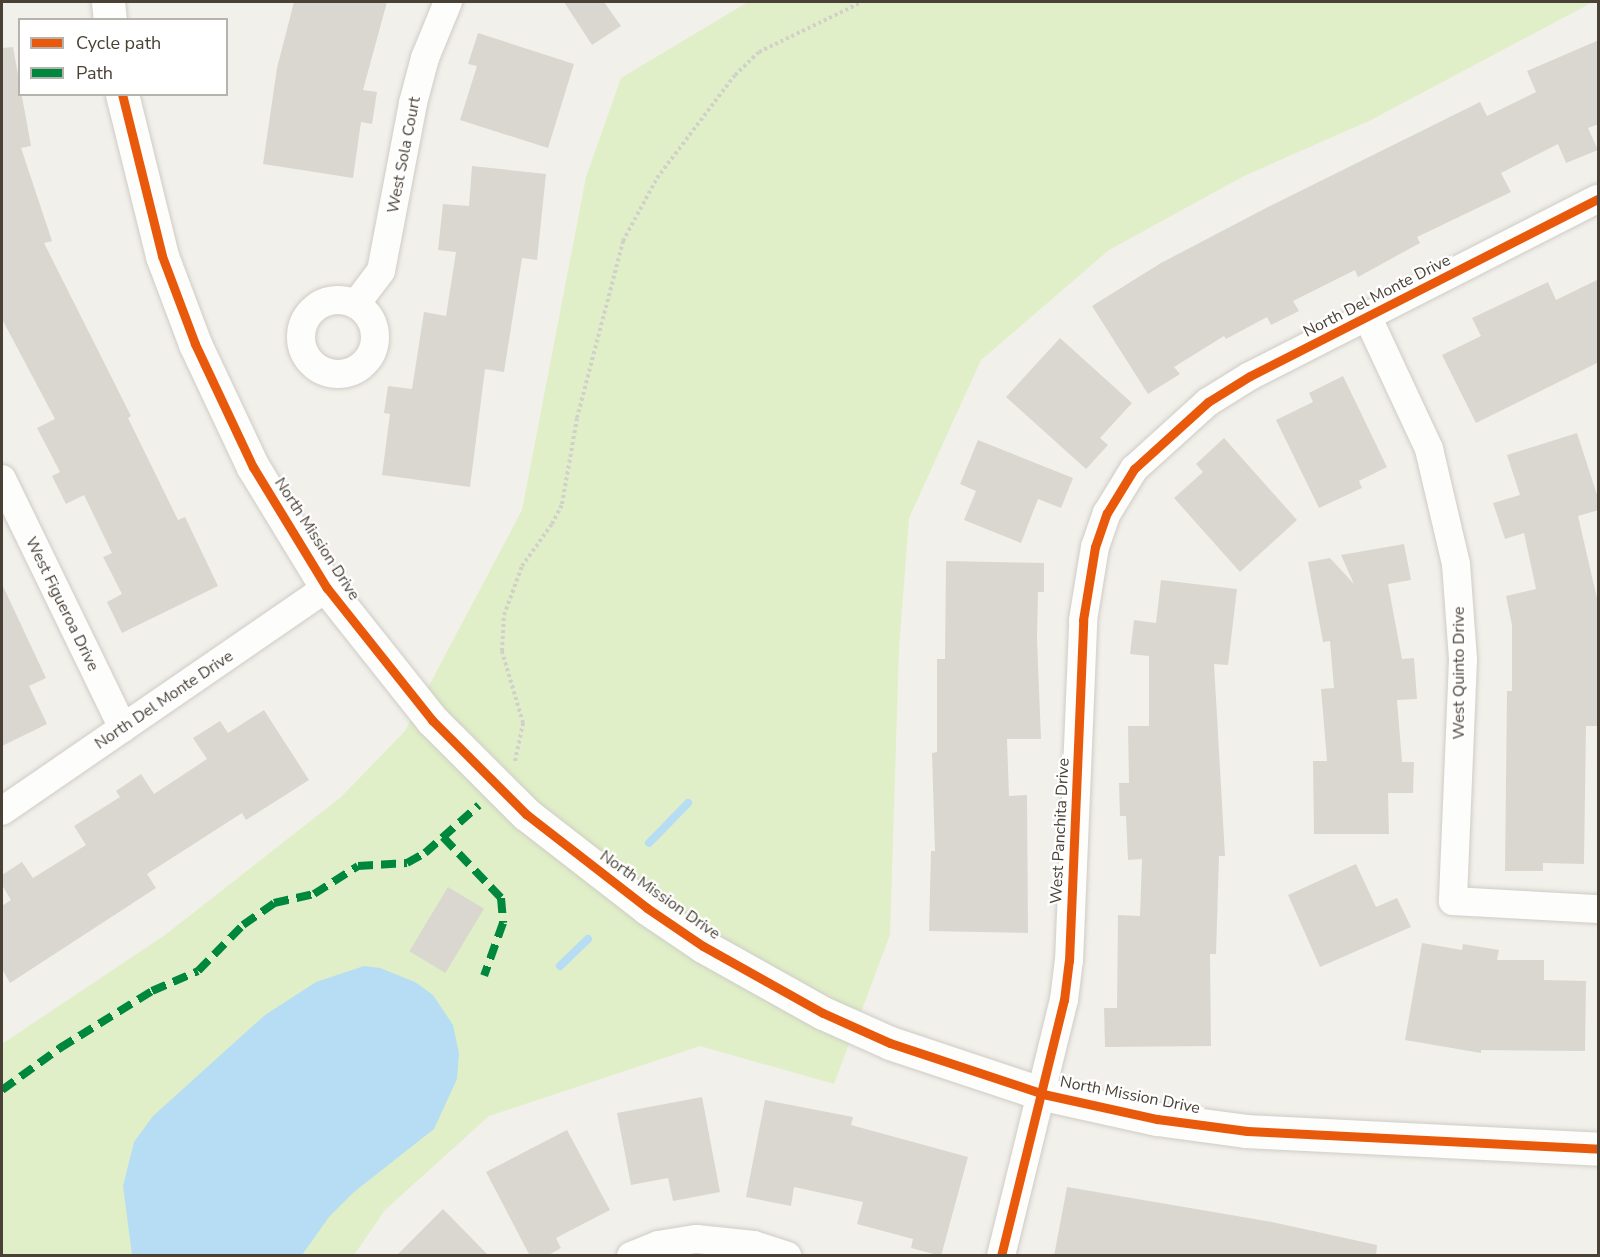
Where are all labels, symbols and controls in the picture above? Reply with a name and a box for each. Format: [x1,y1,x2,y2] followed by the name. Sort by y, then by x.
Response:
[18,18,228,96] legend
[76,31,161,55] text: Cycle path
[76,61,113,85] text: Path
[383,95,425,215] street label: West Sola Court
[1300,251,1454,341] street label: North Del Monte Drive
[270,474,364,604] street label: North Mission Drive
[21,534,103,674] street label: West Figueroa Drive
[1449,606,1469,740] street label: West Quinto Drive
[91,647,237,753] street label: North Del Monte Drive
[1047,758,1073,904] street label: West Panchita Drive
[596,846,724,944] street label: North Mission Drive
[1058,1072,1202,1118] street label: North Mission Drive

